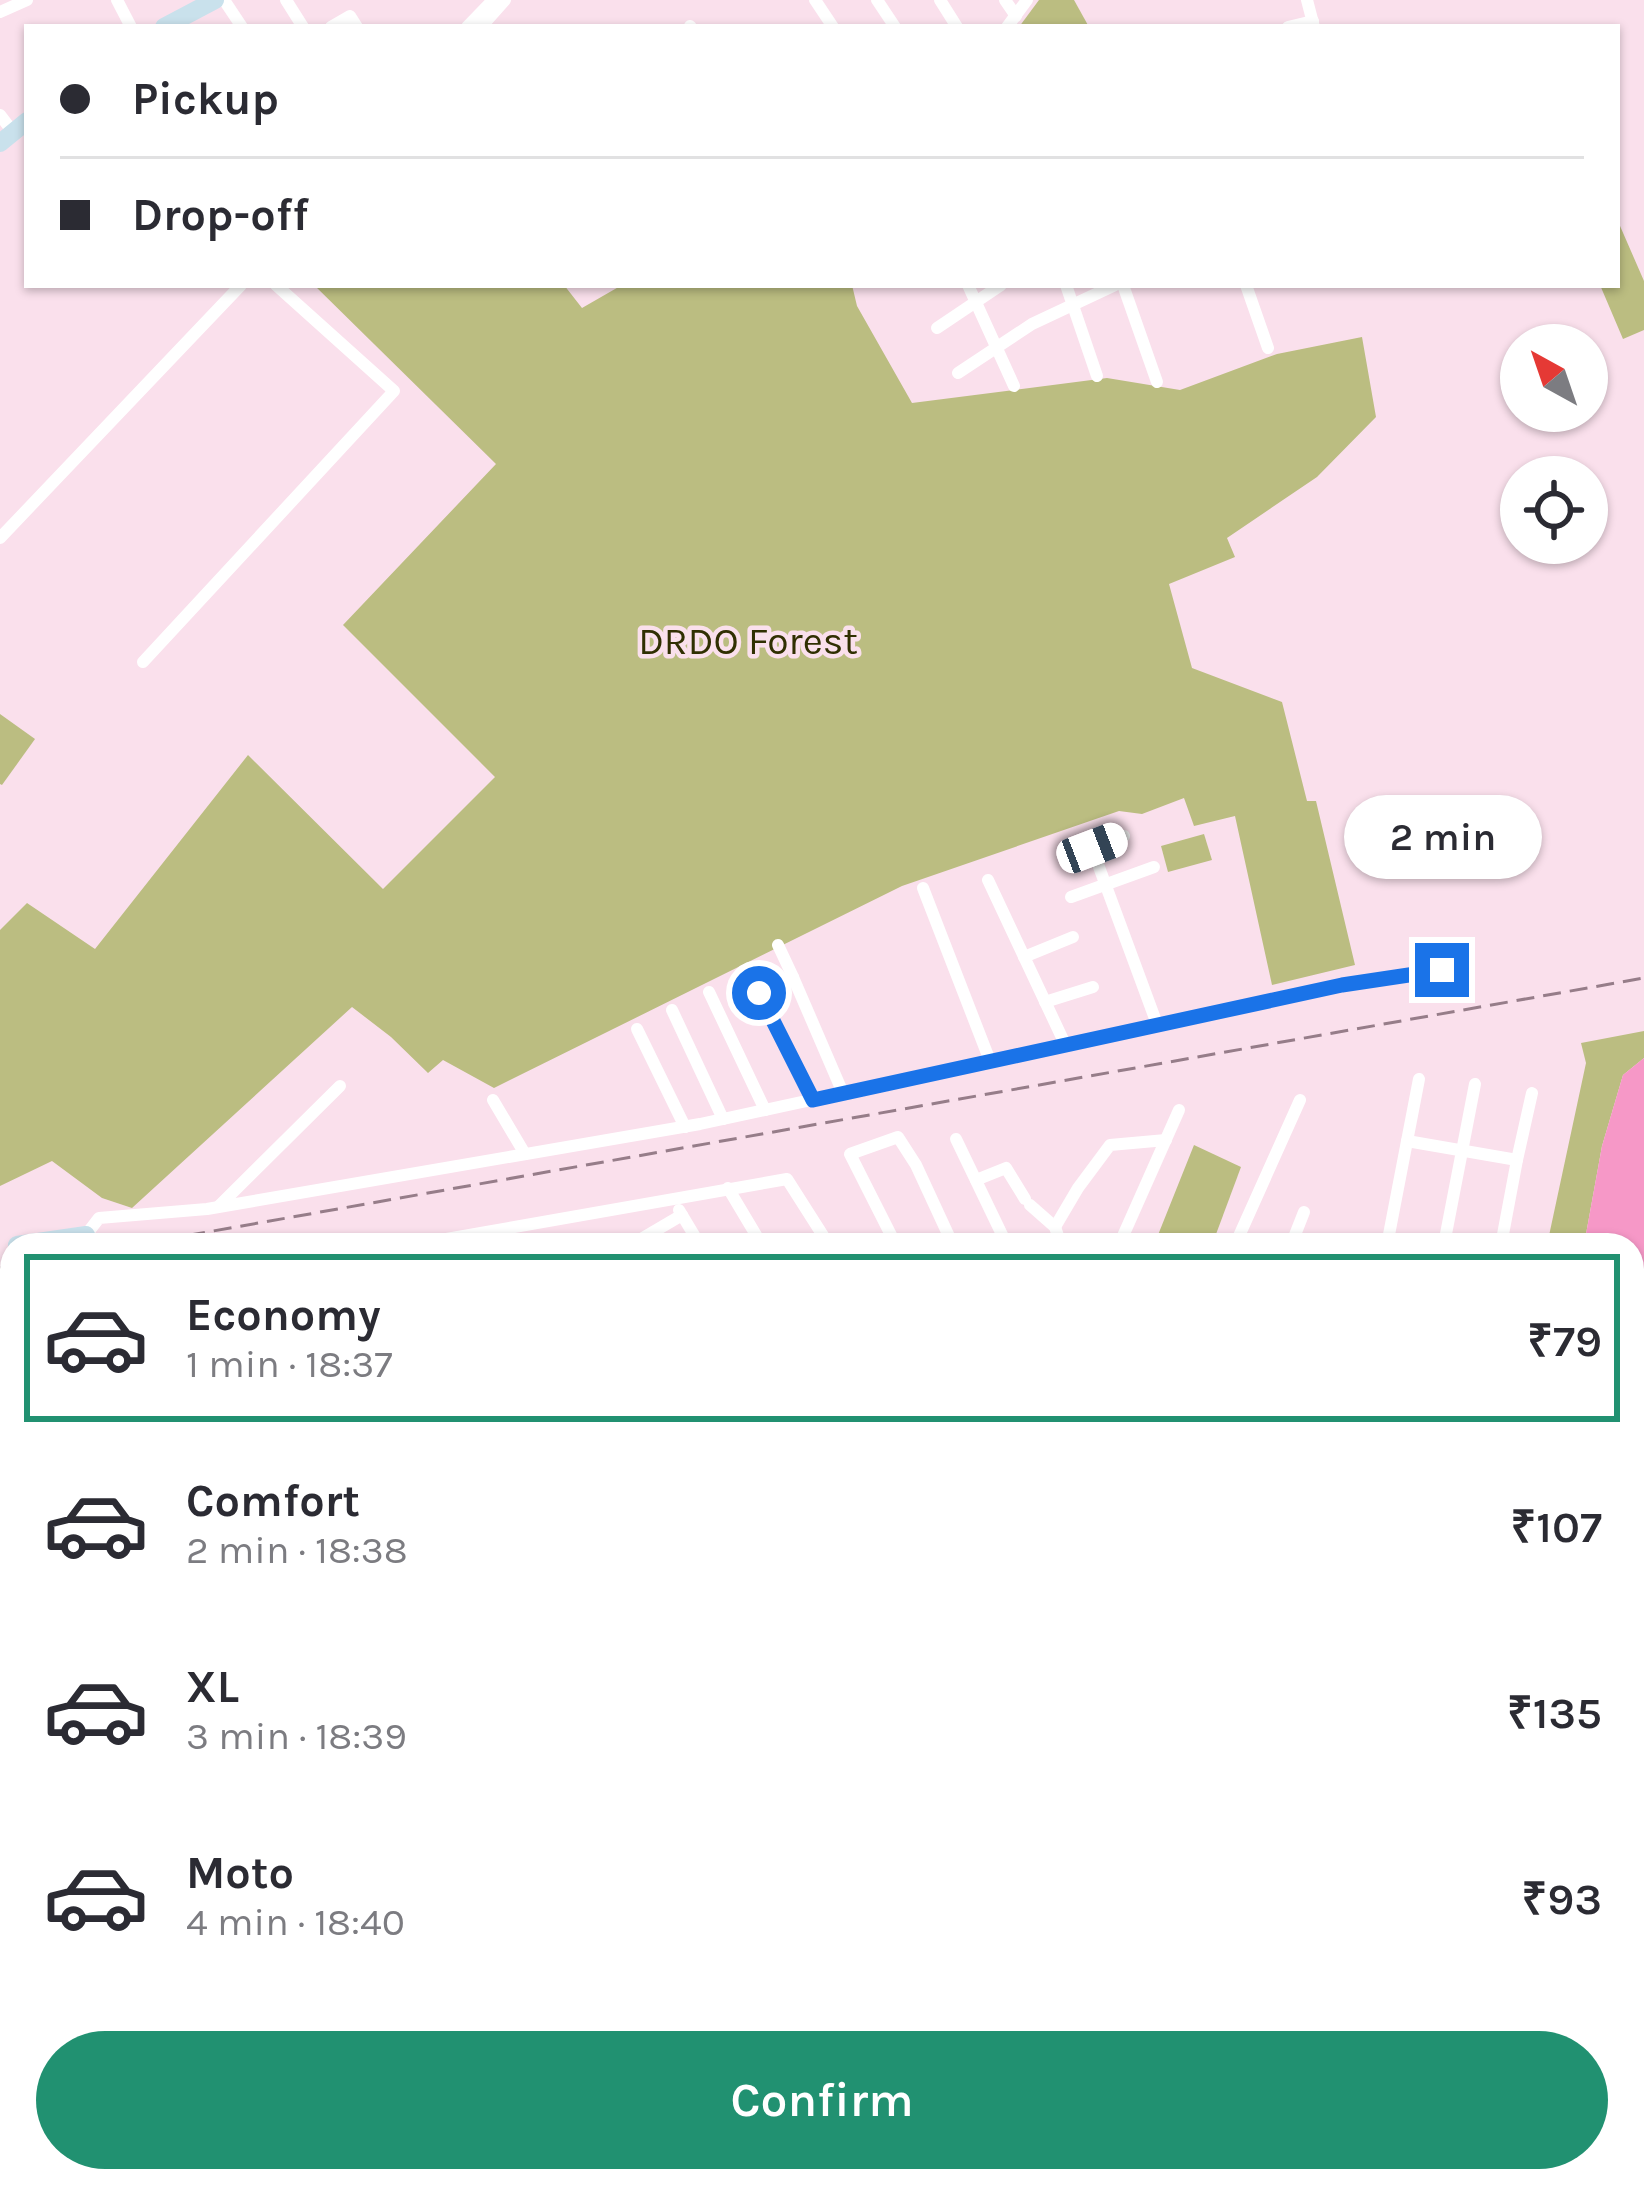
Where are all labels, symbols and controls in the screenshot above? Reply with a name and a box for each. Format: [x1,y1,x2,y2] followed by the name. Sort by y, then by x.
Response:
[132,73,279,125] text: Pickup
[132,189,309,241] text: Drop-off
[1500,324,1608,432] north arrow
[1500,324,1608,564] map controls
[1500,456,1608,564] button: locate
[638,618,858,664] park label: DRDO Forest
[1343,796,1541,880] callout: 2 min
[1390,814,1496,860] text: 2 min
[1052,818,1132,878] car
[1415,943,1469,997] route end
[732,966,786,1020] route start
[42,1284,150,1392] icon: car
[186,1289,381,1341] text: Economy
[1527,1315,1602,1367] text: ₹79
[186,1341,392,1387] text: 1 min · 18:37
[42,1470,150,1578] icon: car
[186,1475,360,1527] text: Comfort
[1510,1501,1602,1553] text: ₹107
[186,1527,408,1573] text: 2 min · 18:38
[42,1656,150,1764] icon: car
[186,1661,239,1713] text: XL
[1507,1687,1602,1739] text: ₹135
[186,1713,407,1759] text: 3 min · 18:39
[42,1842,150,1950] icon: car
[186,1847,294,1899] text: Moto
[1522,1873,1602,1925] text: ₹93
[186,1899,405,1945] text: 4 min · 18:40
[36,2031,1608,2169] button: Confirm

